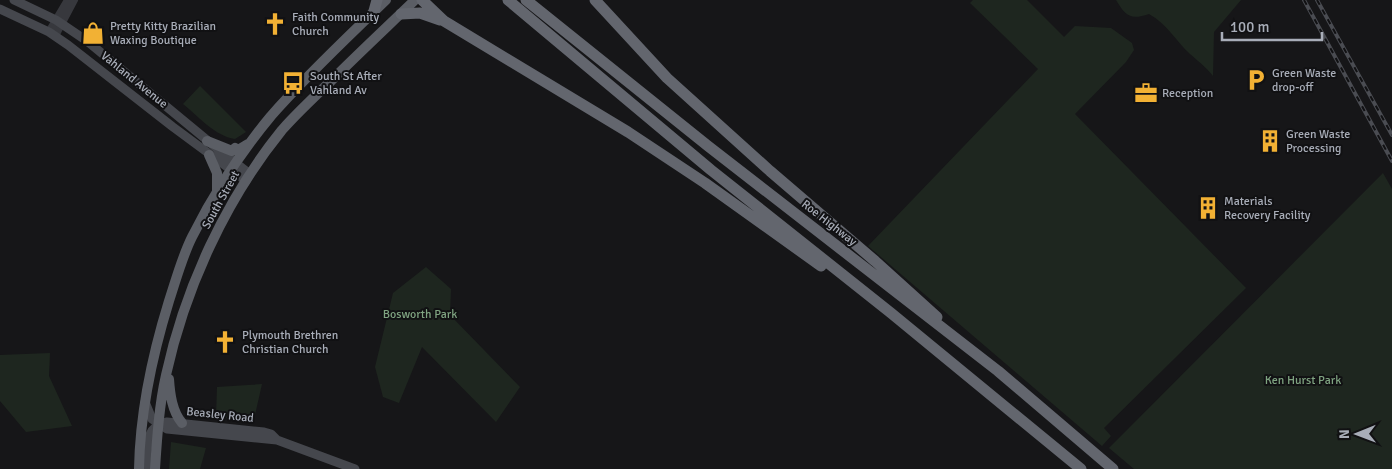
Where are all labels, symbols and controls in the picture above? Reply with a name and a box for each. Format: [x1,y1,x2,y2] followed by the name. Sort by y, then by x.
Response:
[292,10,380,39] place label: Faith Community Church
[1222,10,1322,42] scale bar
[262,11,288,37] church icon: Faith Community Church
[1230,18,1270,36] text: 100 m
[110,19,216,48] place label: Pretty Kitty Brazilian Waxing Boutique
[80,20,106,46] shop icon: Pretty Kitty Brazilian Waxing Boutique
[98,48,170,112] street label: Vahland Avenue
[1272,66,1336,95] place label: Green Waste drop-off
[1243,67,1269,93] parking icon: Green Waste drop-off
[310,69,382,98] place label: South St After Vahland Av
[280,70,306,96] bus stop icon: South St After Vahland Av
[1133,80,1159,106] office icon: Reception
[1162,86,1213,101] place label: Reception
[1286,127,1350,156] place label: Green Waste Processing
[1257,128,1283,154] building icon: Green Waste Processing
[199,168,243,232] street label: South Street
[1224,194,1311,223] place label: Materials Recovery Facility
[1195,195,1221,221] building icon: Materials Recovery Facility
[798,197,860,249] street label: Roe Highway
[383,307,457,322] park label: Bosworth Park
[242,328,338,357] place label: Plymouth Brethren Christian Church
[212,329,238,355] church icon: Plymouth Brethren Christian Church
[1265,373,1341,388] park label: Ken Hurst Park
[186,404,254,426] street label: Beasley Road
[1332,409,1382,459] north arrow
[1336,429,1353,439] text: N

